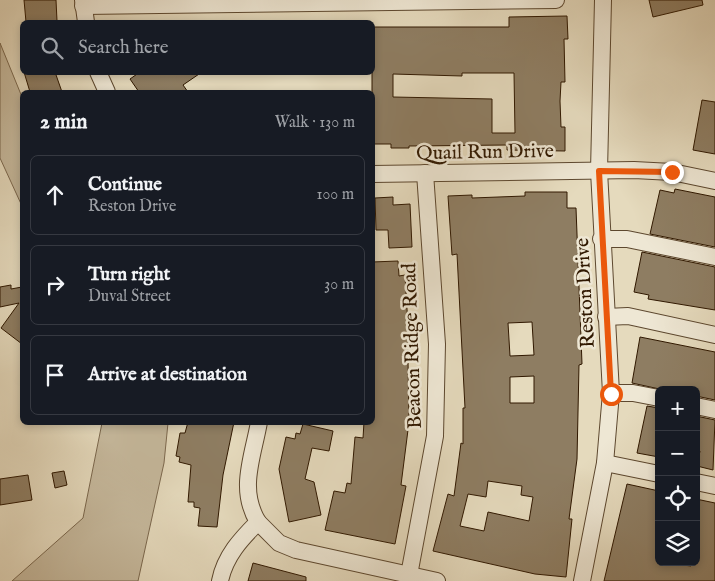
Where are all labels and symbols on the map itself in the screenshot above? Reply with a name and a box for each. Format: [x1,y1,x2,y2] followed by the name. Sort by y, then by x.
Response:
[416,139,554,166] street label: Quail Run Drive
[661,161,684,184] route end
[570,237,601,349] street label: Reston Drive
[397,262,428,429] street label: Beacon Ridge Road
[600,383,623,406] route start

